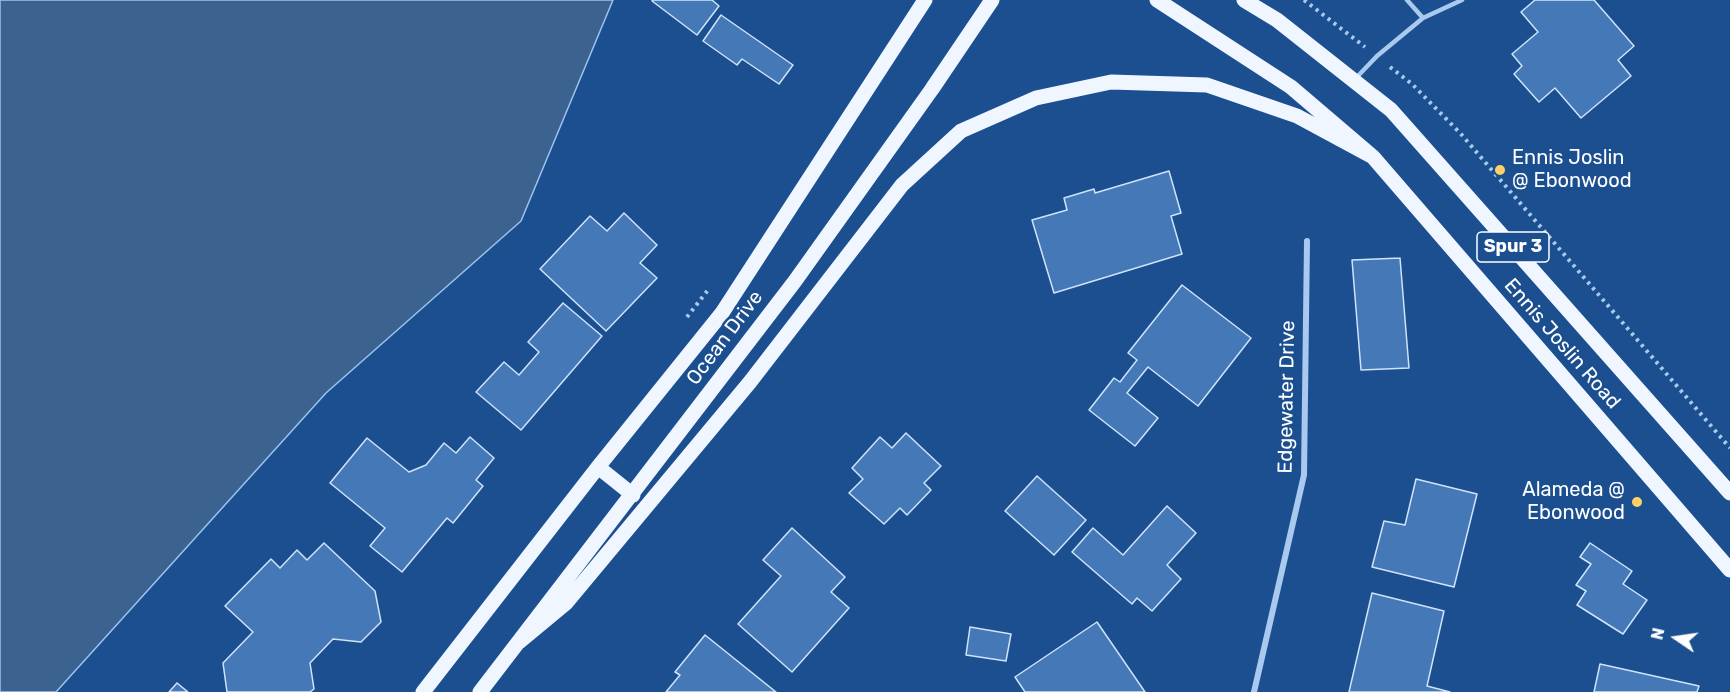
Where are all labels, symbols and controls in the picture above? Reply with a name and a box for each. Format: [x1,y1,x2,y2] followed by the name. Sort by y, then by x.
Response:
[1512,146,1632,193] place label: Ennis Joslin @ Ebonwood
[1493,163,1507,177] marker: Ennis Joslin @ Ebonwood
[1477,232,1549,262] road number: Spur 3
[1499,274,1625,414] street label: Ennis Joslin Road
[682,286,768,390] street label: Ocean Drive
[1274,320,1300,474] street label: Edgewater Drive
[1522,478,1625,525] place label: Alameda @ Ebonwood
[1630,495,1644,509] marker: Alameda @ Ebonwood
[1646,608,1706,668] north arrow
[1647,626,1669,642] text: N

